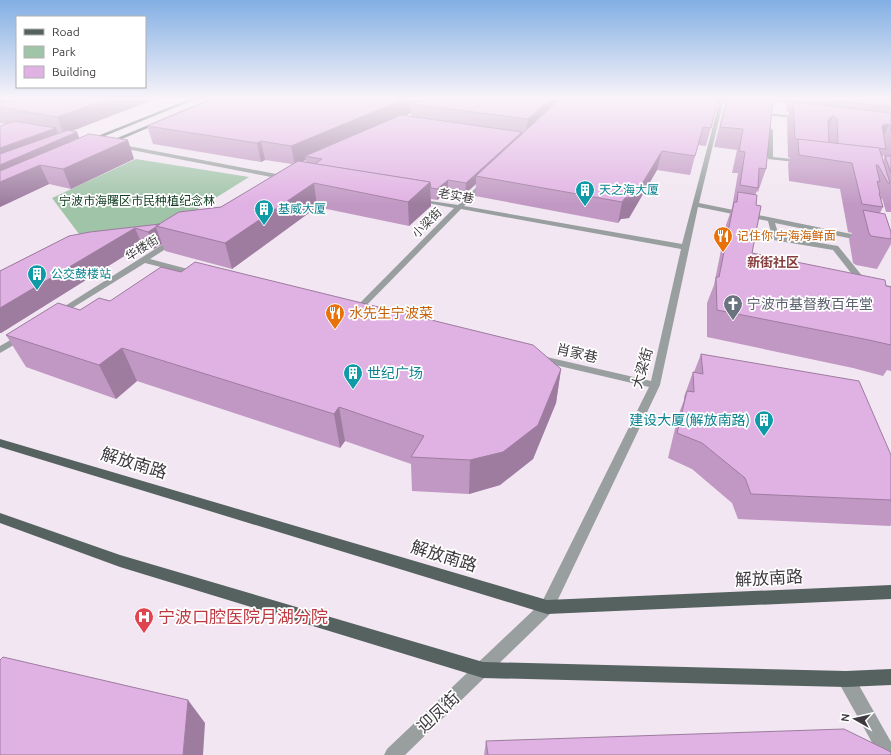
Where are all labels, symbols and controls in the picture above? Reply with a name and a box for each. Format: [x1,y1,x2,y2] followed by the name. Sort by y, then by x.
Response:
[16,16,146,88] legend
[52,25,80,38] text: Road
[52,45,76,58] text: Park
[52,65,96,78] text: Building
[574,179,596,207] building icon: 天之海大厦
[599,183,659,196] place label: 天之海大厦
[437,186,475,205] street label: 老实巷
[59,194,215,207] park label: 宁波市海曙区市民种植纪念林
[253,198,275,226] building icon: 基威大厦
[278,202,326,215] place label: 基威大厦
[409,205,444,240] street label: 小梁街
[712,225,734,253] restaurant icon: 记住你 宁海海鲜面
[737,229,836,242] place label: 记住你 宁海海鲜面
[123,233,160,263] street label: 华楼街
[747,255,799,269] district label: 新街社区
[26,263,48,291] building icon: 公交鼓楼站
[51,267,111,280] place label: 公交鼓楼站
[722,293,744,321] church icon: 宁波市基督教百年堂
[747,296,873,312] place label: 宁波市基督教百年堂
[324,302,346,330] restaurant icon: 水先生宁波菜
[349,305,433,321] place label: 水先生宁波菜
[555,340,599,366] street label: 肖家巷
[629,346,655,390] street label: 大梁街
[342,362,364,390] building icon: 世纪广场
[367,365,423,381] place label: 世纪广场
[753,409,775,437] building icon: 建设大厦(解放南路)
[629,412,750,428] place label: 建设大厦(解放南路)
[99,443,169,482] street label: 解放南路
[409,536,479,575] street label: 解放南路
[735,566,803,589] street label: 解放南路
[133,606,155,634] hospital icon: 宁波口腔医院月湖分院
[158,607,328,626] place label: 宁波口腔医院月湖分院
[413,687,463,736] street label: 迎凤街
[835,699,875,739] north arrow
[839,713,852,723] text: N

